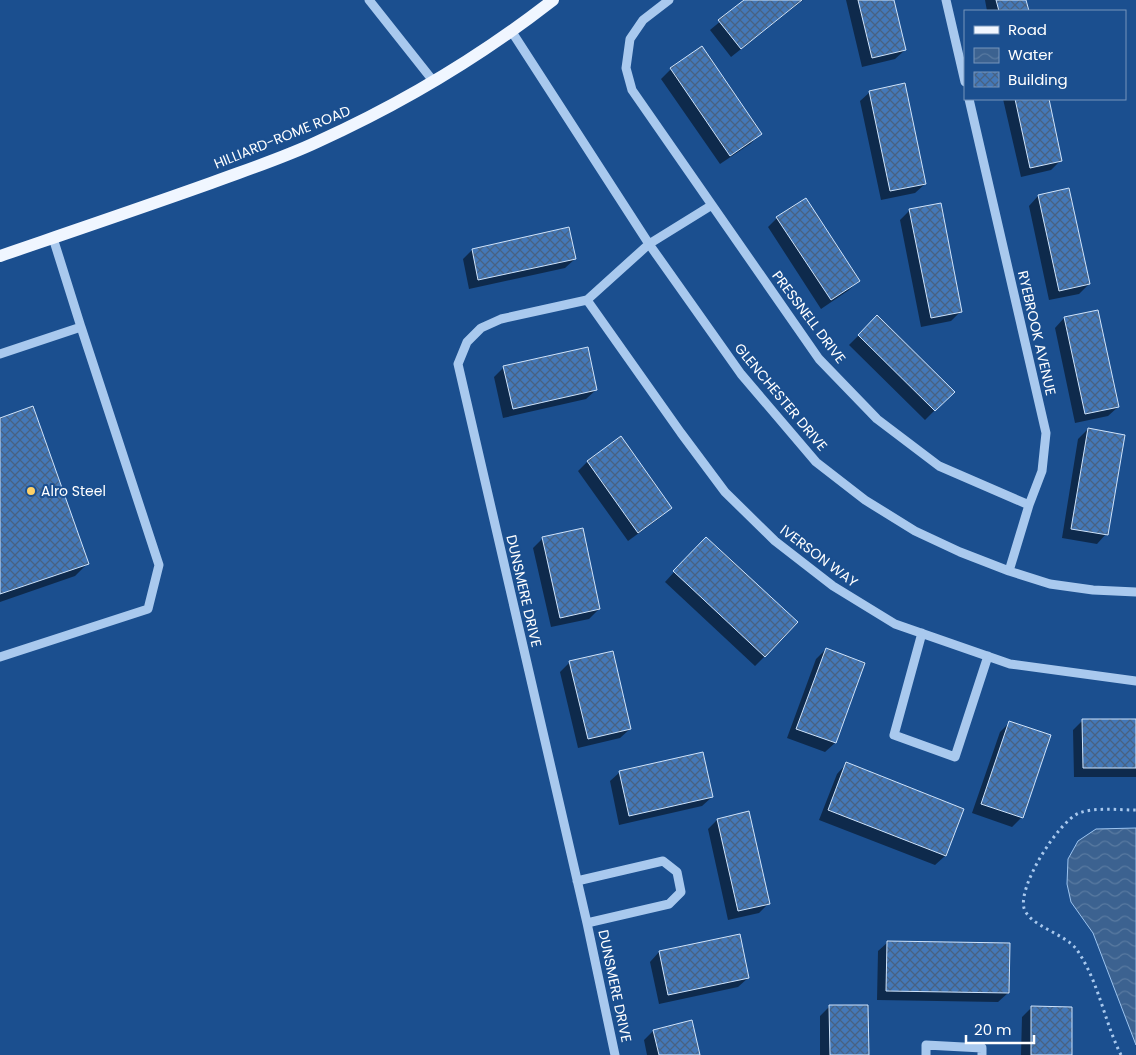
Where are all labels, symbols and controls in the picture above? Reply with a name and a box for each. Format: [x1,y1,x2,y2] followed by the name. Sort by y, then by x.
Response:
[964,10,1126,100] legend
[1008,19,1047,40] text: Road
[1008,44,1054,65] text: Water
[1008,69,1068,90] text: Building
[211,100,353,174] street label: HILLIARD-ROME ROAD
[767,266,851,368] street label: PRESSNELL DRIVE
[1013,269,1061,397] street label: RYEBROOK AVENUE
[730,339,832,455] street label: GLENCHESTER DRIVE
[41,481,106,501] place label: Alro Steel
[25,485,37,497] marker: Alro Steel
[776,520,862,592] street label: IVERSON WAY
[501,533,547,649] street label: DUNSMERE DRIVE
[593,928,637,1044] street label: DUNSMERE DRIVE
[966,1012,1034,1044] scale bar
[974,1019,1012,1040] text: 20 m

